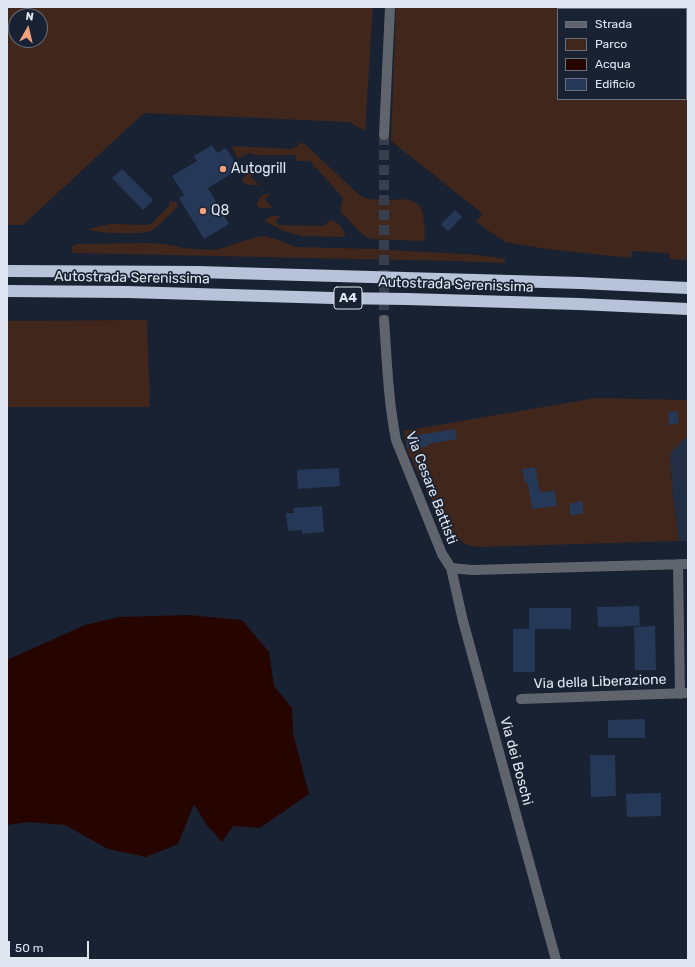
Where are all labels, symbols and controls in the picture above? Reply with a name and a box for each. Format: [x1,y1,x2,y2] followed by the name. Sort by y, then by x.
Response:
[8,8,48,48] north arrow
[557,8,687,100] legend
[25,10,34,24] text: N
[595,17,632,31] text: Strada
[595,37,627,51] text: Parco
[595,57,631,71] text: Acqua
[595,77,635,91] text: Edificio
[231,161,286,177] place label: Autogrill
[218,164,228,174] marker: Autogrill
[211,203,229,219] place label: Q8
[198,206,208,216] marker: Q8
[54,268,210,288] street label: Autostrada Serenissima
[378,274,534,296] street label: Autostrada Serenissima
[334,287,362,309] road number: A4
[402,429,460,547] street label: Via Cesare Battisti
[533,671,667,693] street label: Via della Liberazione
[496,715,536,807] street label: Via dei Boschi
[10,933,91,959] scale bar
[15,941,43,955] text: 50 m

